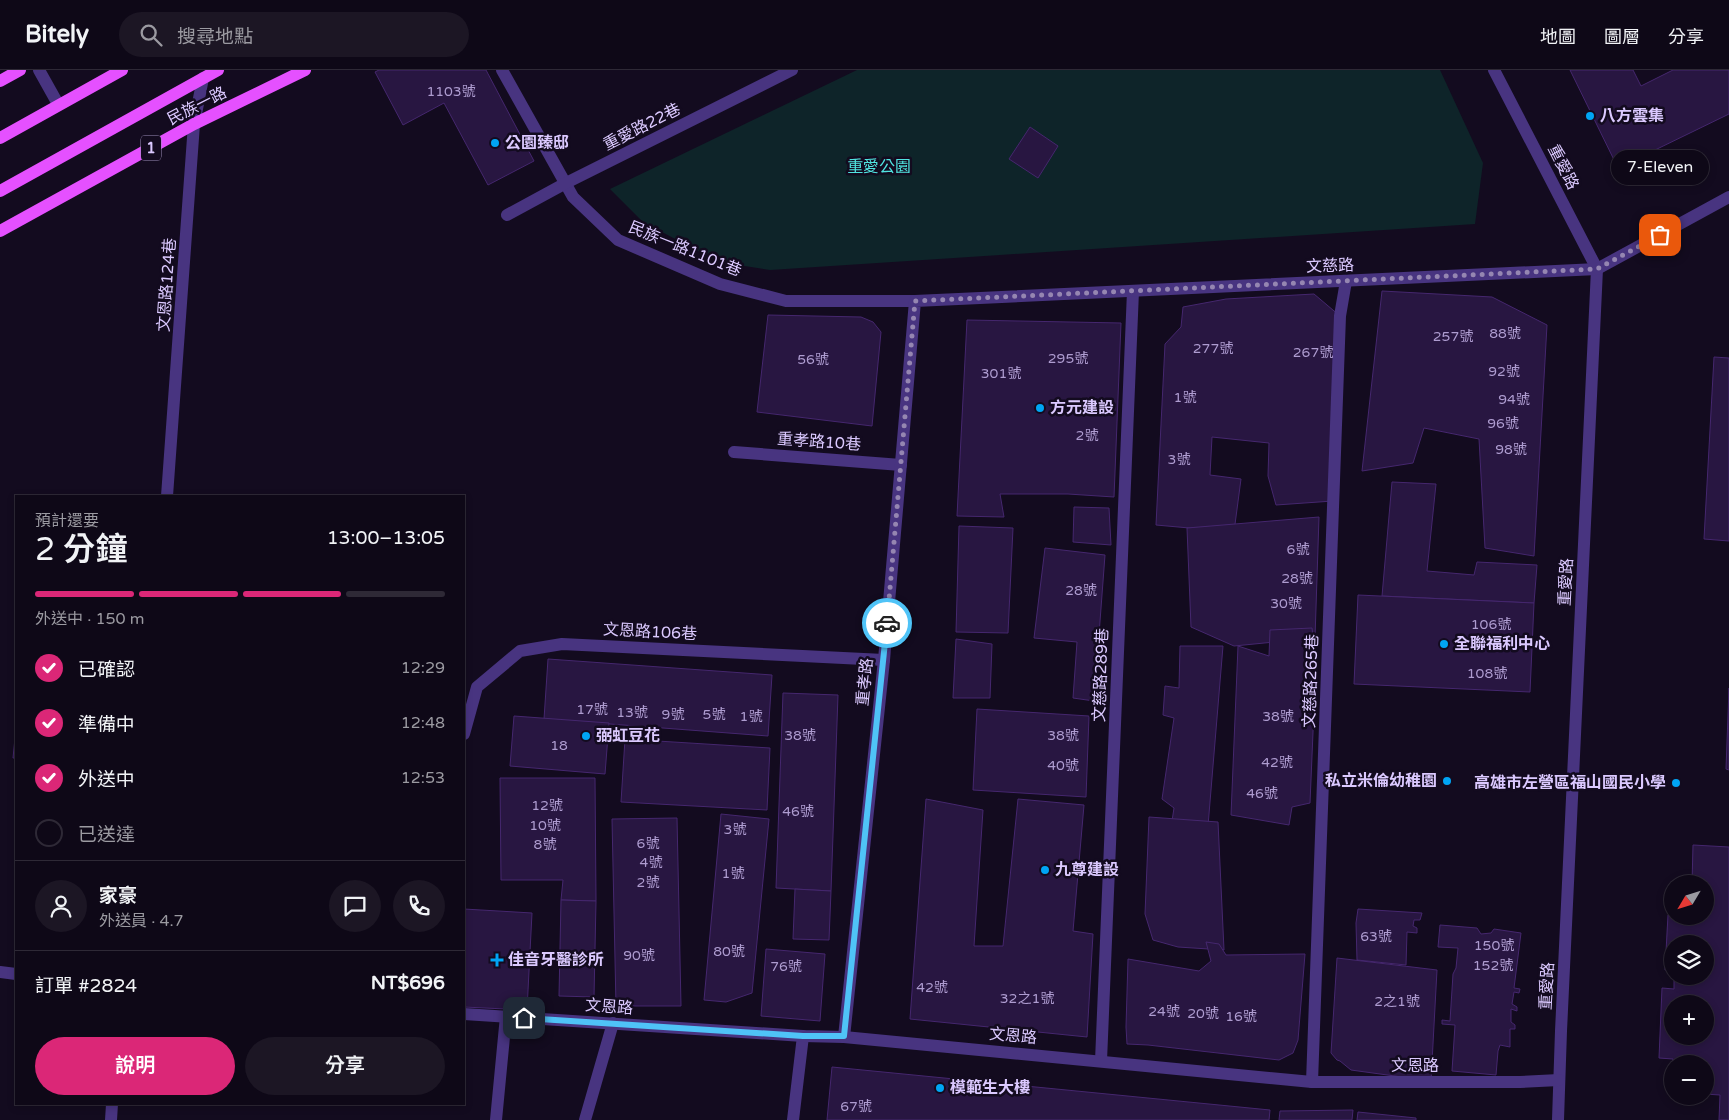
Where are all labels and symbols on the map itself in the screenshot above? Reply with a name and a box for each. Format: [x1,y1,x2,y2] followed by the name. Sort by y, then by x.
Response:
[164,83,230,129] street label: 民族一路
[426,83,476,100] house number: 1103號
[600,99,684,155] street label: 重愛路22巷
[1600,106,1664,126] place label: 八方雲集
[1584,110,1596,122] marker: 八方雲集
[505,133,569,153] place label: 公園臻邸
[141,136,161,160] road number: 1
[489,137,501,149] marker: 公園臻邸
[1543,141,1583,193] street label: 重愛路
[1611,150,1709,185] callout: 7-Eleven
[847,157,911,177] park label: 重愛公園
[1639,214,1681,256] pin
[626,217,744,281] street label: 民族一路1101巷
[154,237,180,333] street label: 文恩路124巷
[1306,255,1354,277] street label: 文慈路
[1489,325,1521,342] house number: 88號
[1433,328,1473,345] house number: 257號
[1193,340,1233,357] house number: 277號
[1293,344,1333,361] house number: 267號
[1048,350,1088,367] house number: 295號
[797,351,829,368] house number: 56號
[1488,363,1520,380] house number: 92號
[981,365,1021,382] house number: 301號
[1174,389,1196,406] house number: 1號
[1498,391,1530,408] house number: 94號
[1050,398,1114,418] place label: 方元建設
[1034,402,1046,414] marker: 方元建設
[1487,415,1519,432] house number: 96號
[1076,427,1098,444] house number: 2號
[776,429,862,455] street label: 重孝路10巷
[1495,441,1527,458] house number: 98號
[1168,451,1190,468] house number: 3號
[1287,541,1309,558] house number: 6號
[1555,558,1577,606] street label: 重愛路
[1281,570,1313,587] house number: 28號
[1065,582,1097,599] house number: 28號
[1270,595,1302,612] house number: 30號
[862,598,912,648] courier
[1471,616,1511,633] house number: 106號
[602,620,698,644] street label: 文恩路106巷
[1089,628,1113,722] street label: 文慈路289巷
[1299,634,1323,728] street label: 文慈路265巷
[1454,634,1550,654] place label: 全聯福利中心
[1438,638,1450,650] marker: 全聯福利中心
[853,657,877,707] street label: 重孝路
[1467,665,1507,682] house number: 108號
[576,701,608,718] house number: 17號
[616,704,648,721] house number: 13號
[662,706,684,723] house number: 9號
[703,706,725,723] house number: 5號
[740,708,762,725] house number: 1號
[1262,708,1294,725] house number: 38號
[596,726,660,746] place label: 弼虹豆花
[784,727,816,744] house number: 38號
[1047,727,1079,744] house number: 38號
[580,730,592,742] marker: 弼虹豆花
[550,737,568,754] house number: 18
[1261,754,1293,771] house number: 42號
[1047,757,1079,774] house number: 40號
[1325,771,1437,791] place label: 私立米倫幼稚園
[1474,773,1666,793] place label: 高雄市左營區福山國民小學
[1441,775,1453,787] marker: 私立米倫幼稚園
[1670,777,1682,789] marker: 高雄市左營區福山國民小學
[1246,785,1278,802] house number: 46號
[531,797,563,814] house number: 12號
[782,803,814,820] house number: 46號
[529,817,561,834] house number: 10號
[724,821,746,838] house number: 3號
[637,835,659,852] house number: 6號
[534,836,556,853] house number: 8號
[640,854,662,871] house number: 4號
[1055,860,1119,880] place label: 九尊建設
[1039,864,1051,876] marker: 九尊建設
[722,865,744,882] house number: 1號
[637,874,659,891] house number: 2號
[1664,875,1714,925] north arrow
[1360,928,1392,945] house number: 63號
[1474,937,1514,954] house number: 150號
[713,943,745,960] house number: 80號
[623,947,655,964] house number: 90號
[508,950,604,970] place label: 佳音牙醫診所
[490,953,504,967] marker: 佳音牙醫診所
[1473,957,1513,974] house number: 152號
[770,958,802,975] house number: 76號
[1536,962,1558,1010] street label: 重愛路
[916,979,948,996] house number: 42號
[1000,990,1054,1007] house number: 32之1號
[1374,993,1420,1010] house number: 2之1號
[584,995,634,1019] street label: 文恩路
[503,997,545,1039] pin
[1148,1003,1180,1020] house number: 24號
[1187,1005,1219,1022] house number: 20號
[1225,1008,1257,1025] house number: 16號
[988,1024,1038,1048] street label: 文恩路
[1391,1056,1439,1076] street label: 文恩路
[950,1078,1030,1098] place label: 模範生大樓
[934,1082,946,1094] marker: 模範生大樓
[840,1098,872,1115] house number: 67號

